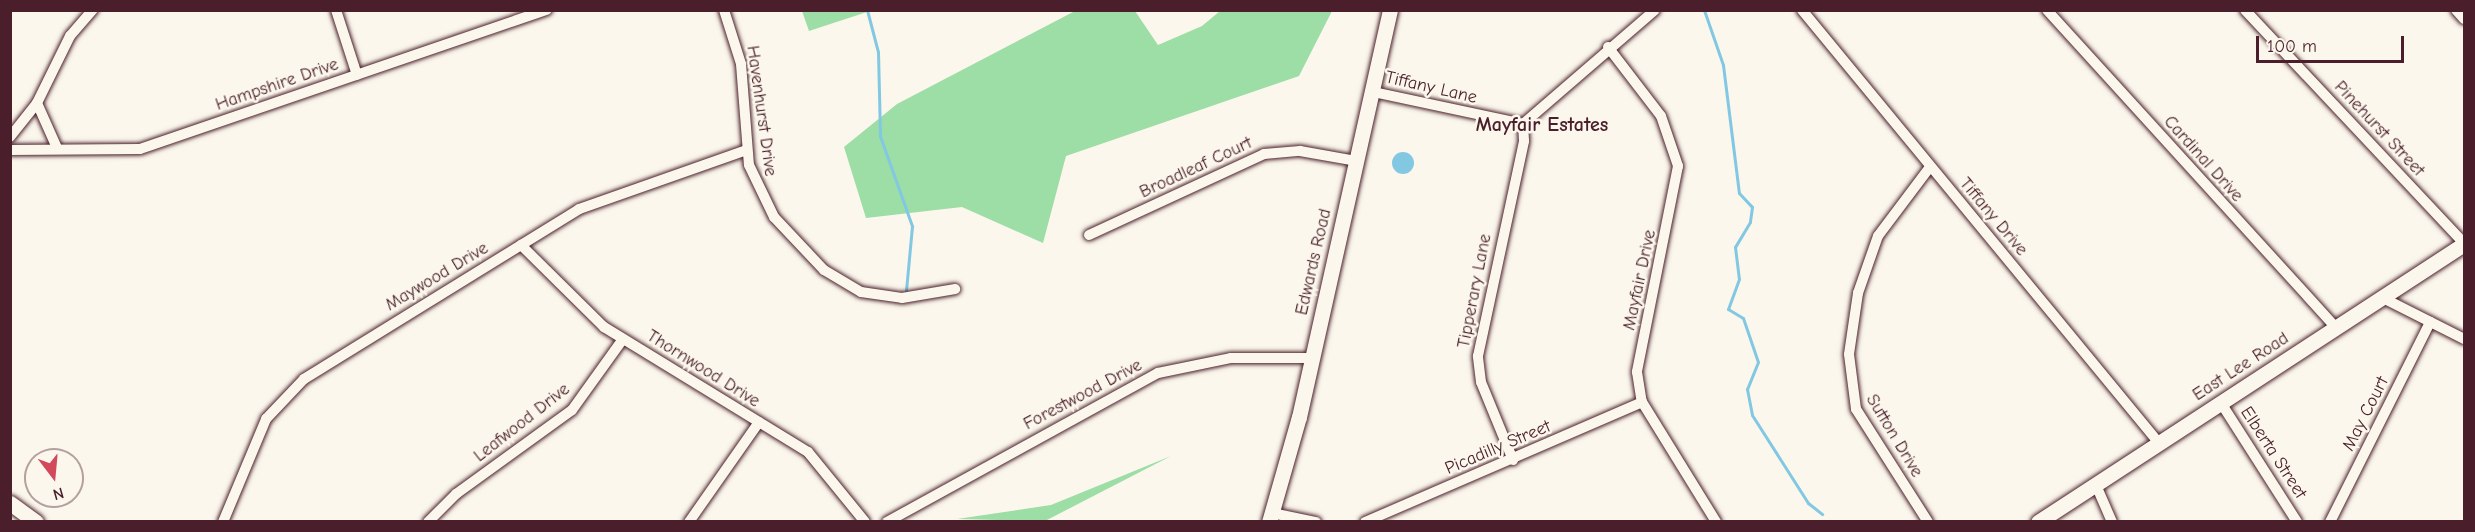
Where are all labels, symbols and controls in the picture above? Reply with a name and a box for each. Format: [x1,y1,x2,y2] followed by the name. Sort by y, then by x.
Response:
[2259,24,2408,62] scale bar
[2267,36,2317,57] text: 100 m
[741,44,781,178] street label: Havenhurst Drive
[213,54,341,116] street label: Hampshire Drive
[1383,67,1479,109] street label: Tiffany Lane
[2329,77,2429,181] street label: Pinehurst Street
[2159,111,2247,207] street label: Cardinal Drive
[1476,112,1608,136] district label: Mayfair Estates
[1136,132,1256,204] street label: Broadleaf Court
[1954,174,2032,260] street label: Tiffany Drive
[1291,207,1337,317] street label: Edwards Road
[1619,228,1661,332] street label: Mayfair Drive
[1453,232,1497,350] street label: Tipperary Lane
[382,238,492,316] street label: Maywood Drive
[642,326,764,412] street label: Thornwood Drive
[2189,328,2293,406] street label: East Lee Road
[1020,355,1146,435] street label: Forestwood Drive
[2338,373,2394,455] street label: May Court
[470,379,574,467] street label: Leafwood Drive
[1861,391,1927,481] street label: Sutton Drive
[2235,403,2311,503] street label: Elberta Street
[1442,416,1554,480] street label: Picadilly Street
[24,448,84,508] north arrow
[51,483,66,503] text: N

